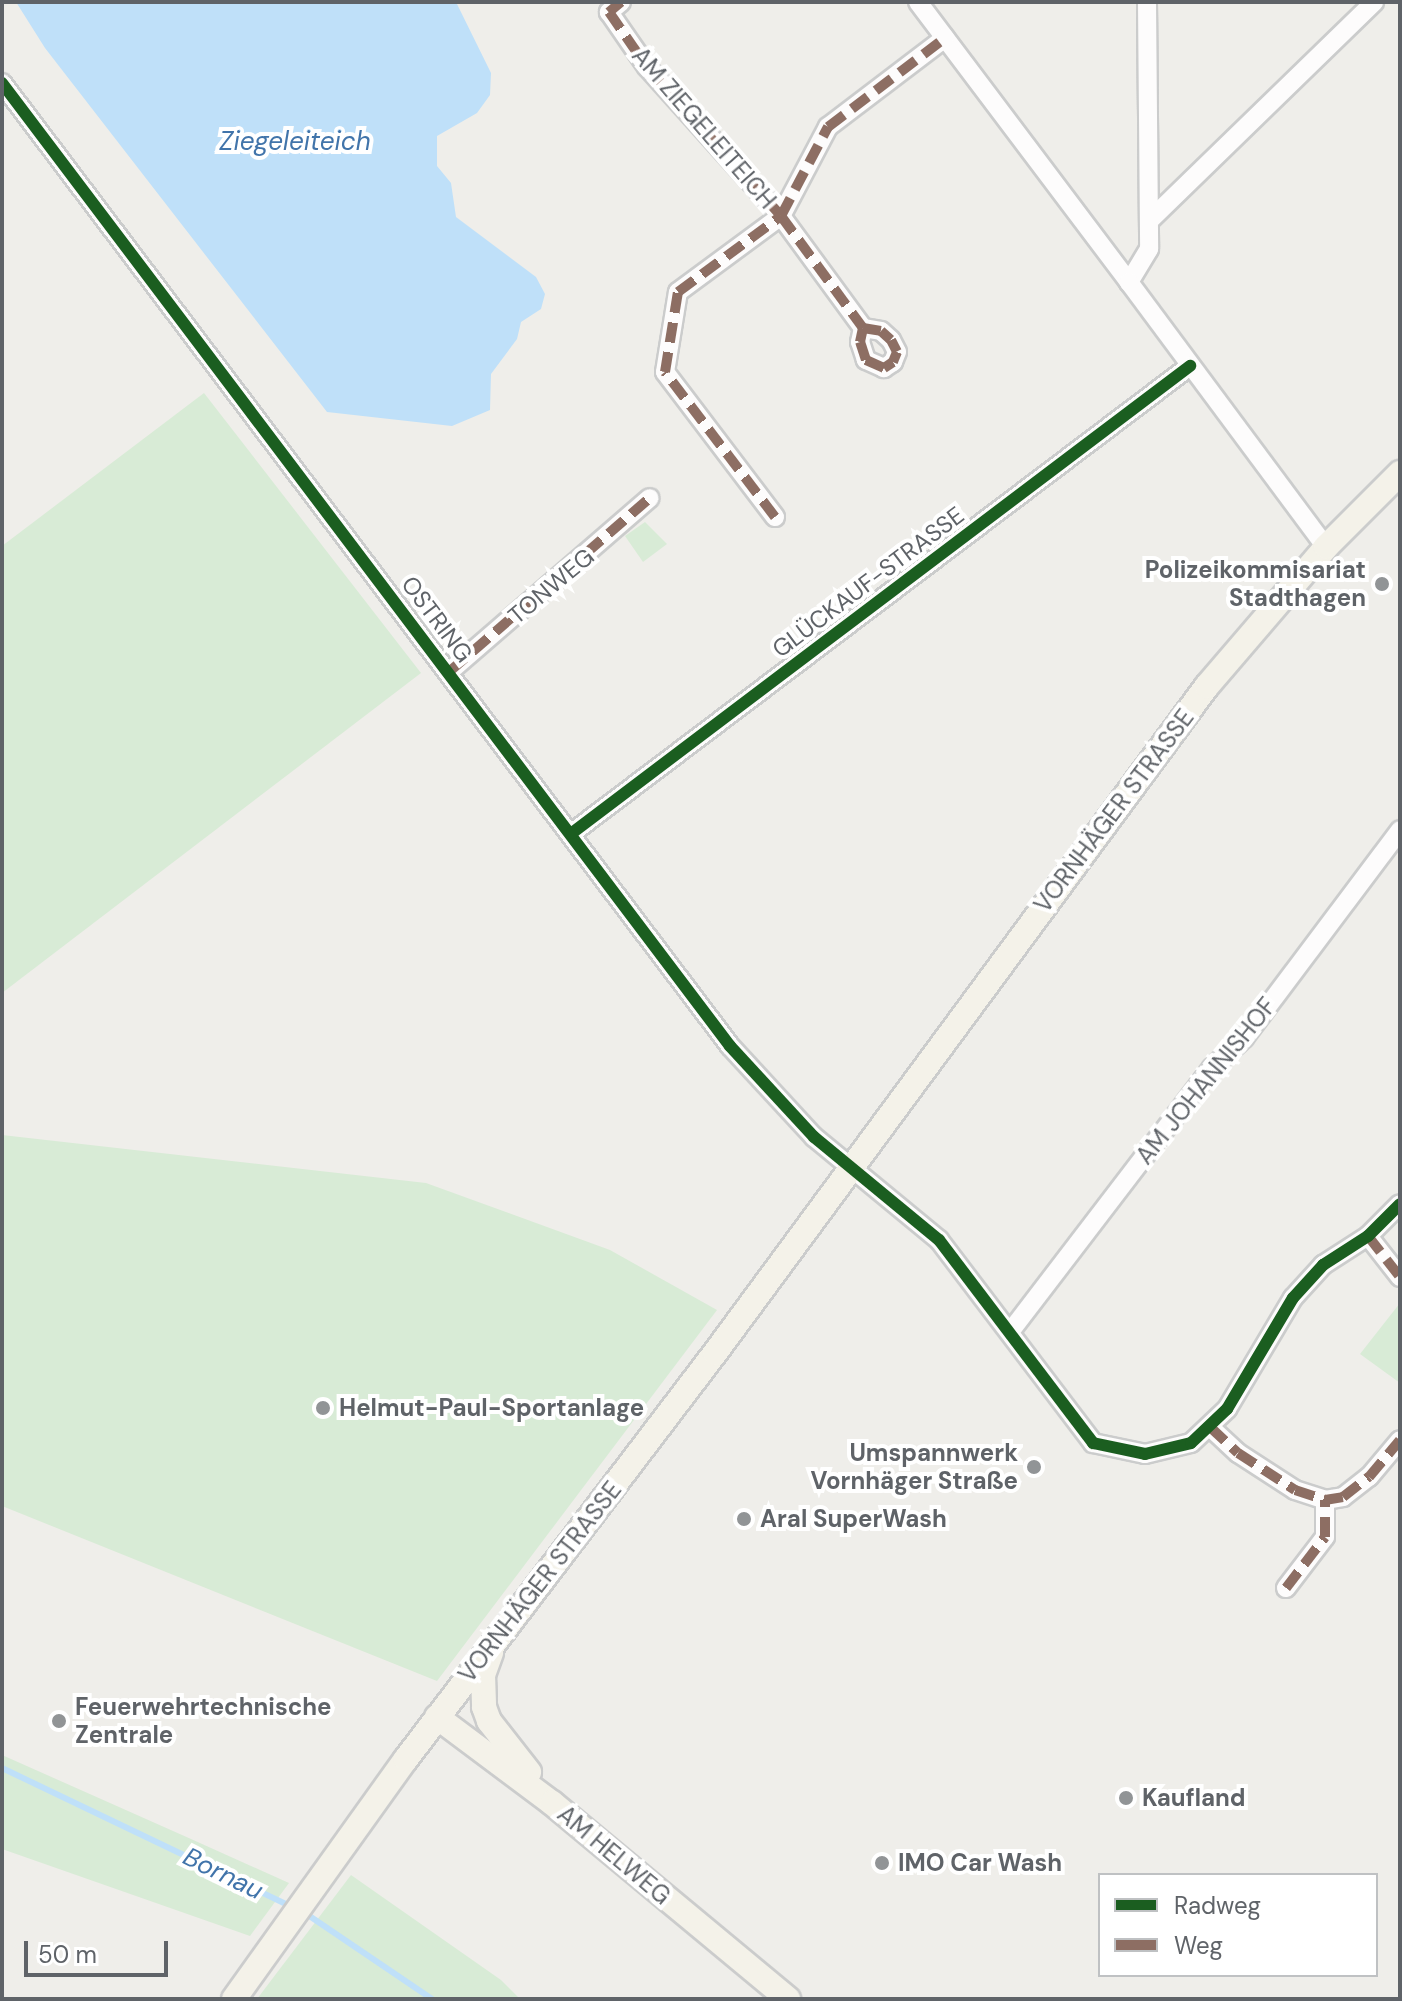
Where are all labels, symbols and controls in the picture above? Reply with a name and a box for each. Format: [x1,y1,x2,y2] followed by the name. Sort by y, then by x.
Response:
[626,41,782,215] street label: AM ZIEGELEITEICH
[219,126,371,158] water label: Ziegeleiteich
[767,501,969,663] street label: GLÜCKAUF-STRASSE
[502,542,600,630] street label: TONWEG
[1145,556,1366,612] place label: Polizeikommisariat Stadthagen
[395,570,479,668] street label: OSTRING
[1373,575,1391,593] marker: Polizeikommisariat Stadthagen
[1028,704,1200,918] street label: VORNHÄGER STRASSE
[1130,992,1282,1170] street label: AM JOHANNISHOF
[339,1394,644,1422] place label: Helmut-Paul-Sportanlage
[314,1399,332,1417] marker: Helmut-Paul-Sportanlage
[810,1439,1018,1495] place label: Umspannwerk Vornhäger Straße
[1025,1458,1043,1476] marker: Umspannwerk Vornhäger Straße
[453,1476,627,1688] street label: VORNHÄGER STRASSE
[760,1505,947,1533] place label: Aral SuperWash
[735,1510,753,1528] marker: Aral SuperWash
[75,1693,332,1749] place label: Feuerwehrtechnische Zentrale
[50,1712,68,1730] marker: Feuerwehrtechnische Zentrale
[1142,1784,1246,1812] place label: Kaufland
[1117,1789,1135,1807] marker: Kaufland
[552,1800,676,1910] street label: AM HELWEG
[178,1841,268,1907] water label: Bornau
[898,1849,1062,1877] place label: IMO Car Wash
[873,1854,891,1872] marker: IMO Car Wash
[1098,1873,1378,1977] legend
[1174,1890,1261,1921] text: Radweg
[28,1925,172,1975] scale bar
[1174,1930,1223,1961] text: Weg
[38,1939,97,1970] text: 50 m

